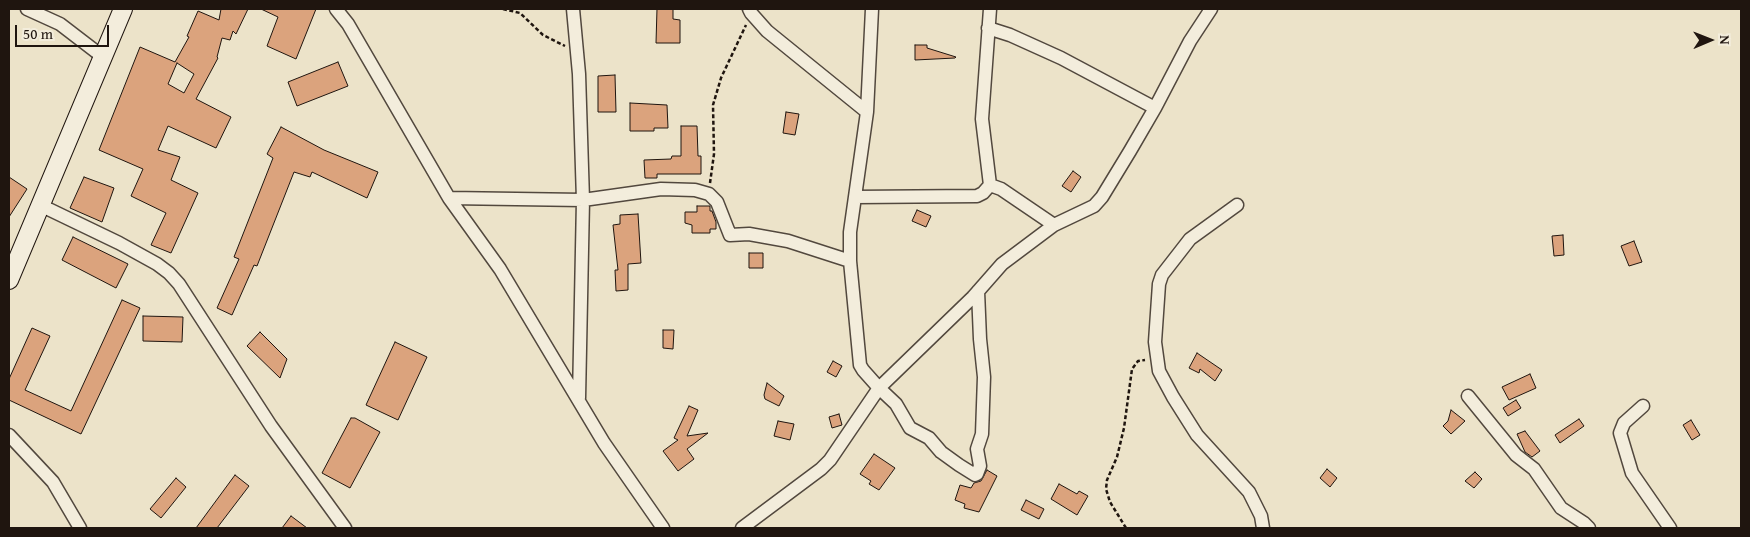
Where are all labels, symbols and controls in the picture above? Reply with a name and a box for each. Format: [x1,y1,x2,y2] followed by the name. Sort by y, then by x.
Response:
[18,15,111,47] scale bar
[1685,15,1735,65] north arrow
[23,23,53,44] text: 50 m
[1715,35,1735,45] text: N

